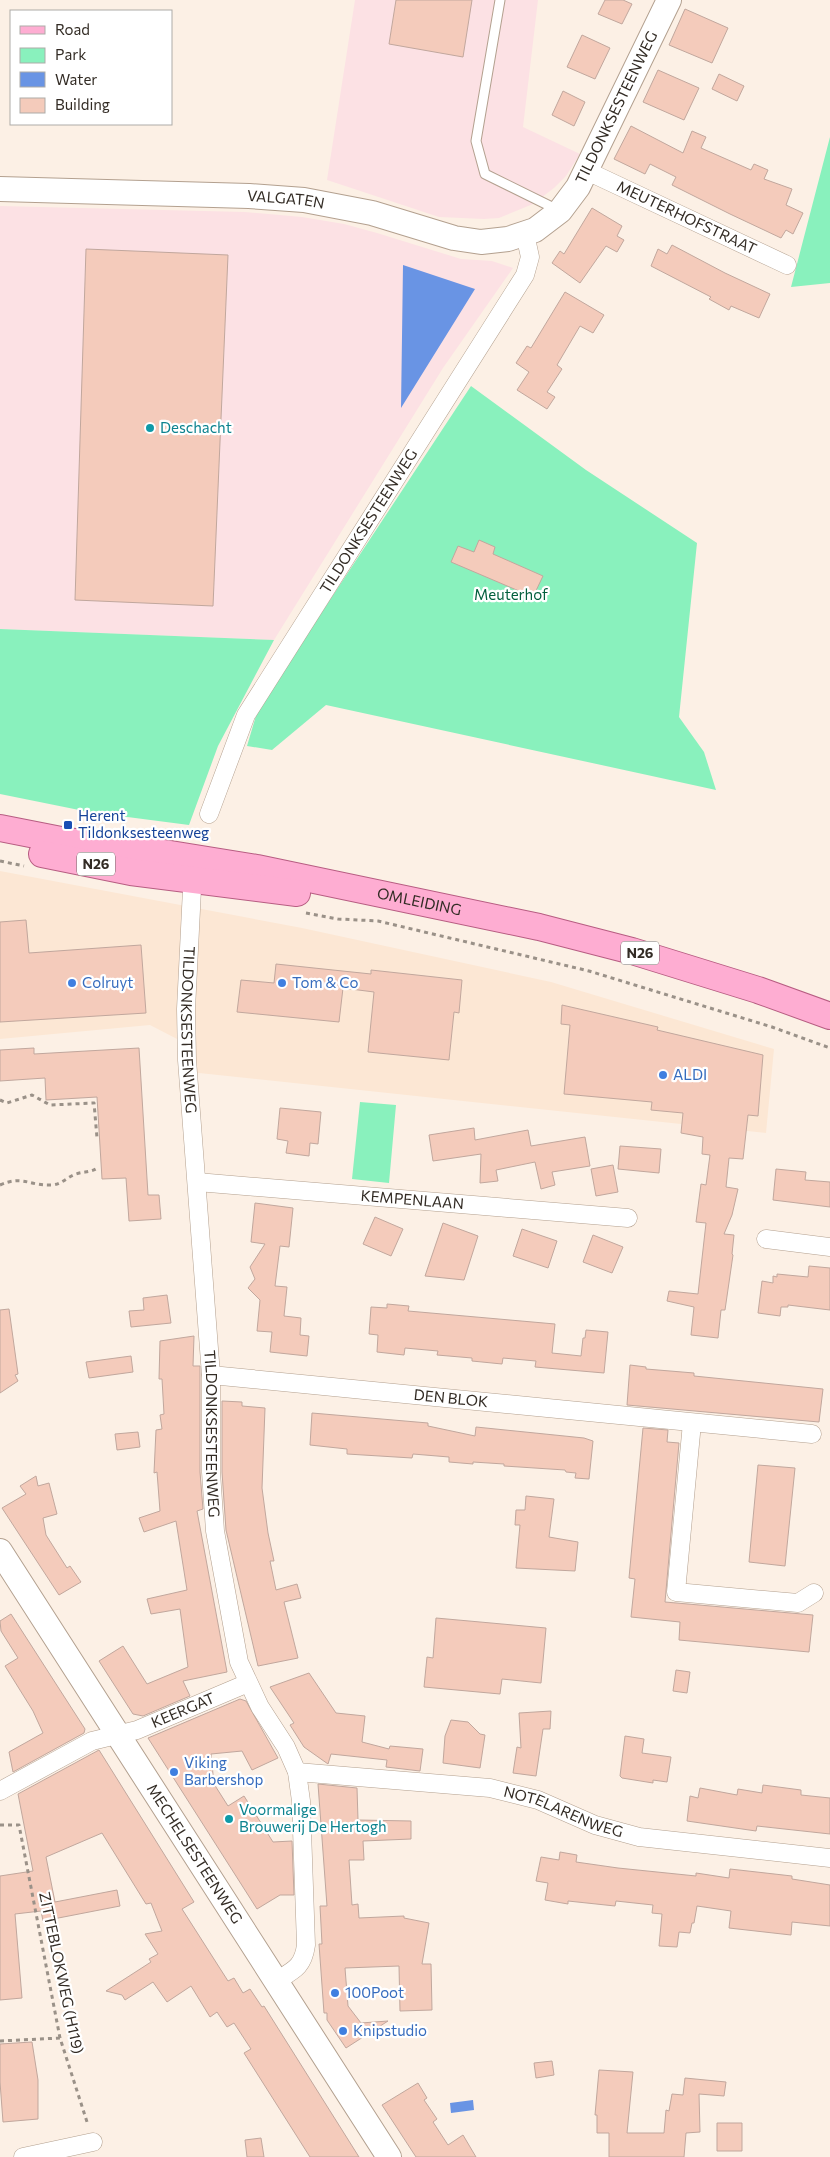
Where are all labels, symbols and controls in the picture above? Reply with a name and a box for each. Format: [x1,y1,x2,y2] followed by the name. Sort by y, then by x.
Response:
[10,10,172,125] legend
[55,20,90,38] text: Road
[571,28,661,186] street label: TILDONKSESTEENWEG
[55,45,86,63] text: Park
[55,70,97,88] text: Water
[55,95,110,113] text: Building
[614,176,760,258] street label: MEUTERHOFSTRAAT
[246,186,326,212] street label: VALGATEN
[160,418,232,436] place label: Deschacht
[144,422,156,434] marker: Deschacht
[316,445,420,596] street label: TILDONKSESTEENWEG
[474,585,548,603] park label: Meuterhof
[78,806,209,841] place label: Herent Tildonksesteenweg
[62,819,74,831] marker: Herent Tildonksesteenweg
[77,852,115,876] road number: N26
[376,883,463,919] street label: OMLEIDING
[621,941,659,964] road number: N26
[178,946,201,1114] street label: TILDONKSESTEENWEG
[82,973,133,991] place label: Colruyt
[292,973,359,991] place label: Tom & Co
[66,977,78,989] marker: Colruyt
[276,977,288,989] marker: Tom & Co
[673,1065,707,1083] place label: ALDI
[657,1069,669,1081] marker: ALDI
[360,1186,465,1212] street label: KEMPENLAAN
[201,1349,224,1518] street label: TILDONKSESTEENWEG
[413,1385,489,1410] street label: DEN BLOK
[148,1688,218,1731] street label: KEERGAT
[184,1753,263,1788] place label: Viking Barbershop
[168,1766,180,1778] marker: Viking Barbershop
[144,1780,247,1927] street label: MECHELSESTEENWEG
[502,1782,625,1840] street label: NOTELARENWEG
[239,1800,387,1835] place label: Voormalige Brouwerij De Hertogh
[223,1813,235,1825] marker: Voormalige Brouwerij De Hertogh
[36,1890,88,2055] street label: ZITTEBLOKWEG (H119)
[345,1983,404,2001] place label: 100Poot
[329,1987,341,1999] marker: 100Poot
[353,2021,427,2039] place label: Knipstudio
[337,2025,349,2037] marker: Knipstudio

